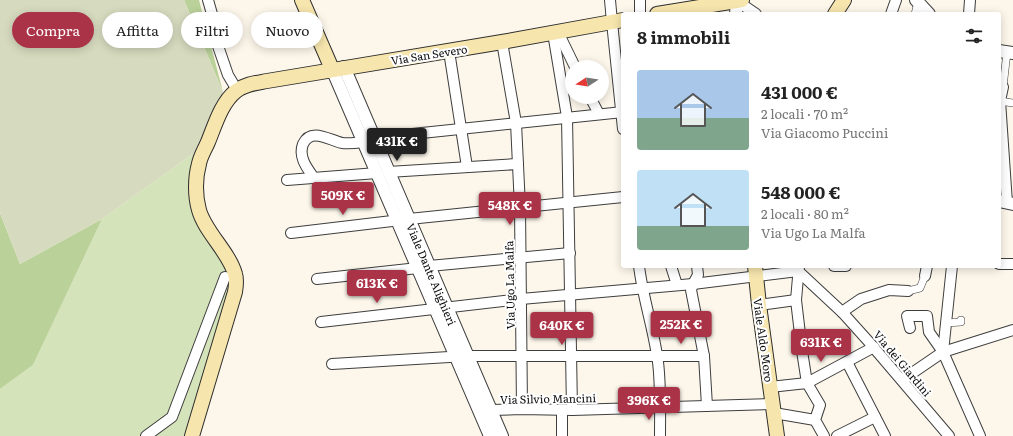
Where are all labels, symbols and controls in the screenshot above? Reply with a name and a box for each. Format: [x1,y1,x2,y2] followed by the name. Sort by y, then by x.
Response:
[12,12,94,48] chip: Compra
[102,12,173,48] chip: Affitta
[181,12,243,48] chip: Filtri
[251,12,323,48] chip: Nuovo
[637,24,730,49] text: 8 immobili
[963,25,985,47] icon: filters
[390,40,468,68] street label: Via San Severo
[565,60,609,104] north arrow
[565,60,609,104] map controls
[761,79,838,104] text: 431 000 €
[669,86,717,134] icon: home
[761,104,848,123] text: 2 locali · 70 m²
[761,123,888,142] text: Via Giacomo Puccini
[364,128,430,162] pin: 431K €
[376,131,418,150] text: 431K €
[761,179,841,204] text: 548 000 €
[310,182,376,216] pin: 509K €
[321,185,365,204] text: 509K €
[669,186,717,234] icon: home
[477,192,543,226] pin: 548K €
[488,195,532,214] text: 548K €
[761,204,849,223] text: 2 locali · 80 m²
[403,221,461,328] street label: Viale Dante Alighieri
[761,223,866,242] text: Via Ugo La Malfa
[500,241,518,329] street label: Via Ugo La Malfa
[344,270,410,304] pin: 613K €
[356,273,398,292] text: 613K €
[750,297,778,383] street label: Viale Aldo Moro
[648,311,714,345] pin: 252K €
[529,312,595,346] pin: 640K €
[660,314,702,333] text: 252K €
[539,315,585,334] text: 640K €
[870,326,936,400] street label: Via dei Giardini
[788,329,854,363] pin: 631K €
[800,332,842,351] text: 631K €
[616,387,682,421] pin: 396K €
[500,389,597,407] street label: Via Silvio Mancini
[627,390,671,409] text: 396K €

